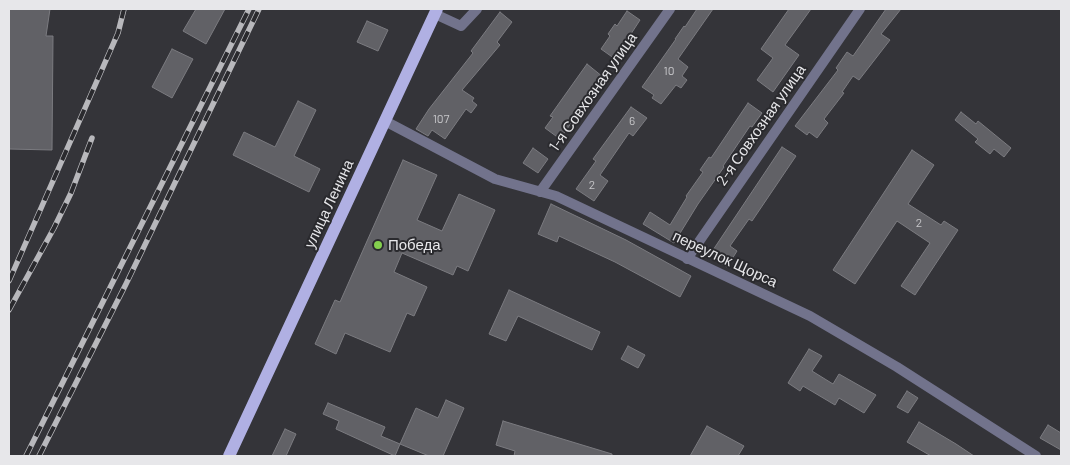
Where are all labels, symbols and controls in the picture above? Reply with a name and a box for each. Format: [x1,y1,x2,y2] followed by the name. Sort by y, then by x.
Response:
[545,29,641,155] street label: 1-я Совхозная улица
[712,61,810,189] street label: 2-я Совхозная улица
[664,64,674,78] house number: 10
[433,112,449,126] house number: 107
[629,114,635,128] house number: 6
[301,157,357,251] street label: улица Ленина
[589,178,595,192] house number: 2
[916,216,922,230] house number: 2
[670,227,780,291] street label: переулок Щорса
[388,236,441,254] place label: Победа
[372,239,384,251] marker: Победа

